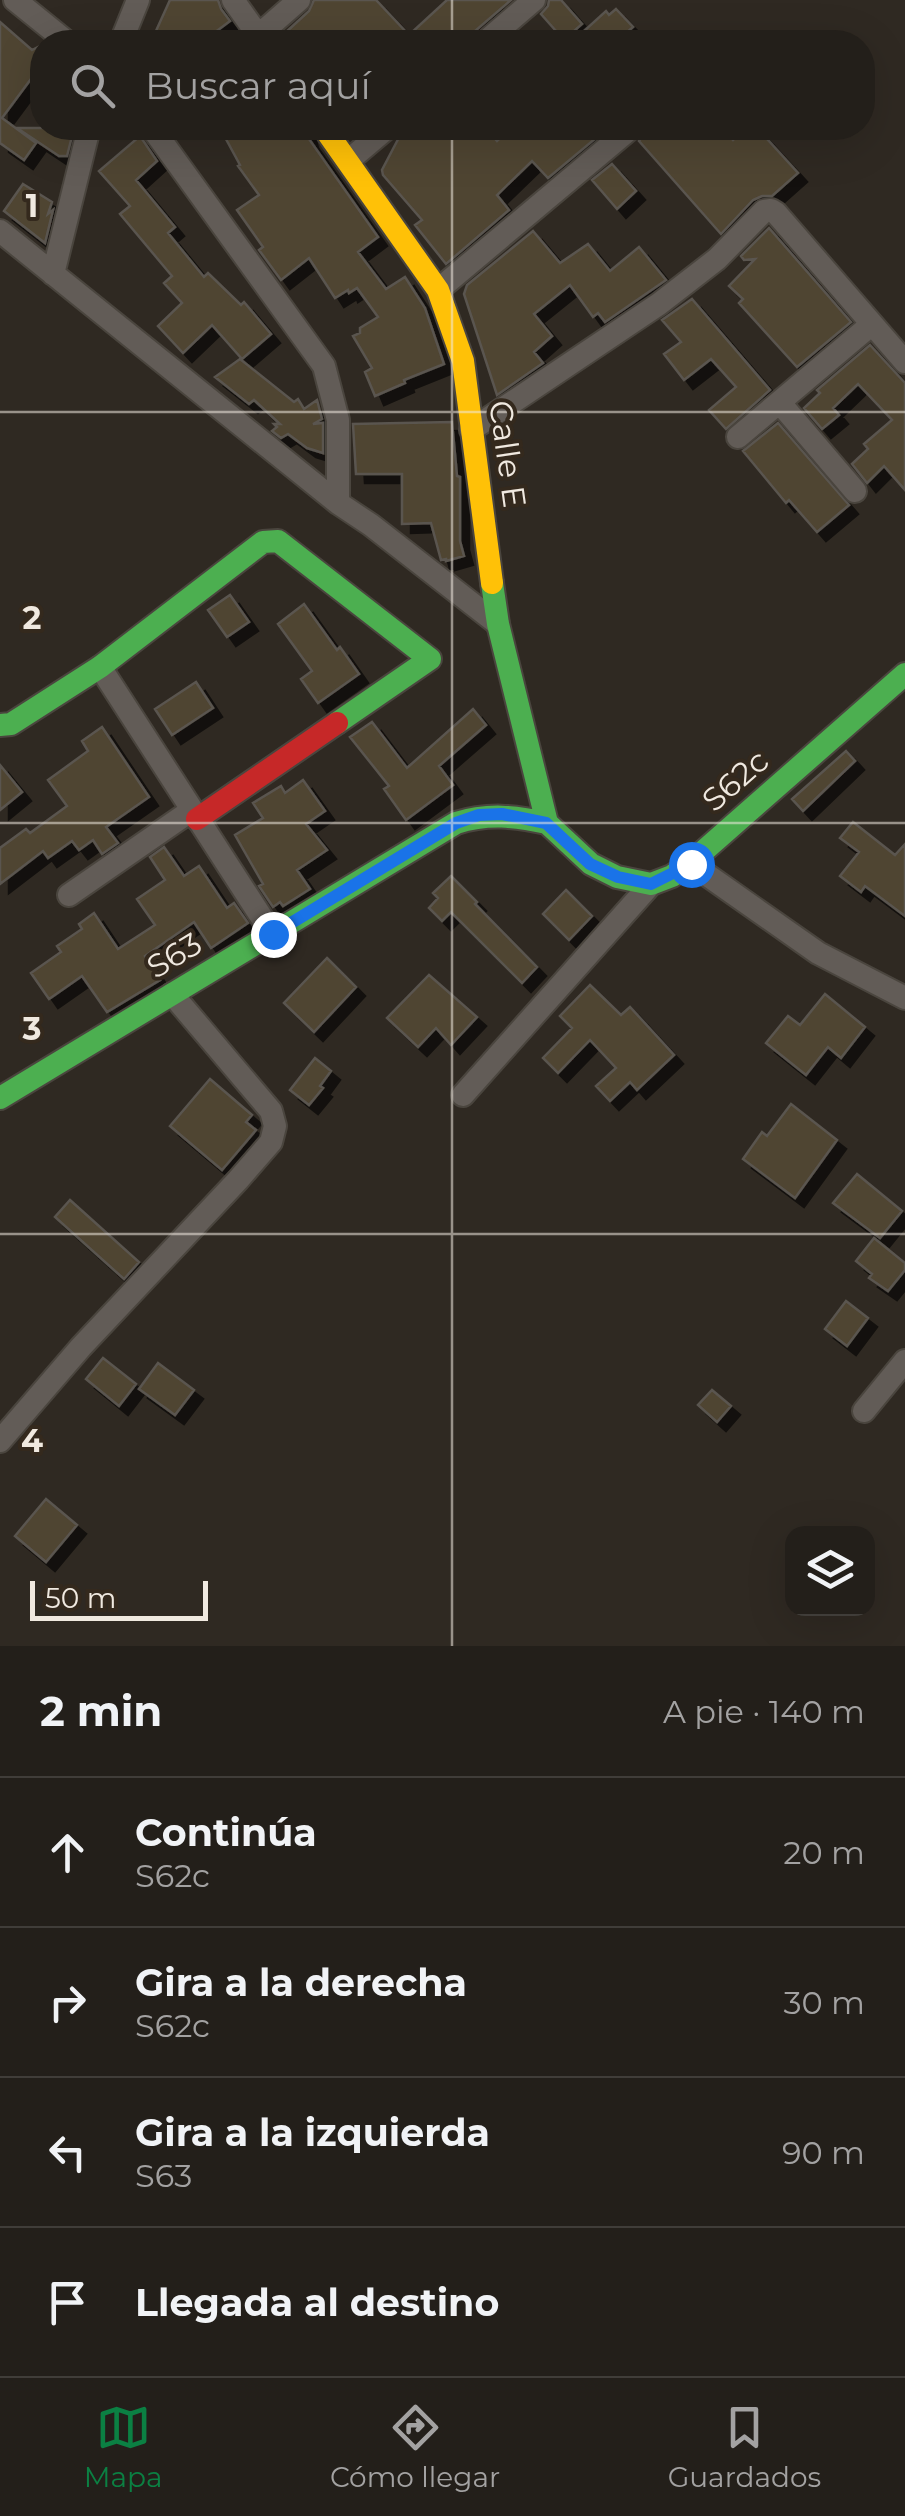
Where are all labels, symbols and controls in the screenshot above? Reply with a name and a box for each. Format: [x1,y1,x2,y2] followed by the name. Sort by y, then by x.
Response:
[30,30,875,140] search box
[65,58,120,113] icon: search
[145,62,371,109] text: Buscar aquí
[26,186,38,225] text: 1
[481,398,535,510] street label: Calle E
[23,598,41,637] text: 2
[694,741,776,819] street label: S62c
[669,842,715,888] route start
[251,912,297,958] route end
[139,924,209,986] street label: S63
[22,1009,41,1048] text: 3
[21,1421,43,1460] text: 4
[785,1526,875,1616] map controls
[785,1526,875,1616] button: layers
[30,1576,208,1620] scale bar
[45,1581,116,1615] text: 50 m
[40,1685,162,1737] text: 2 min
[663,1692,865,1731] text: A pie · 140 m
[135,1809,317,1856] text: Continúa
[40,1825,95,1880] icon: ahead
[783,1833,865,1872] text: 20 m
[135,1856,210,1895] text: S62c
[135,1959,467,2006] text: Gira a la derecha
[40,1975,95,2030] icon: right
[783,1983,865,2022] text: 30 m
[135,2006,210,2045] text: S62c
[135,2109,490,2156] text: Gira a la izquierda
[40,2125,95,2180] icon: left
[782,2133,865,2172] text: 90 m
[135,2156,192,2195] text: S63
[40,2275,95,2330] icon: arrive
[135,2279,499,2326] text: Llegada al destino
[84,2400,162,2494] tab: Mapa
[330,2400,500,2494] tab: Cómo llegar
[668,2400,821,2494] tab: Guardados

